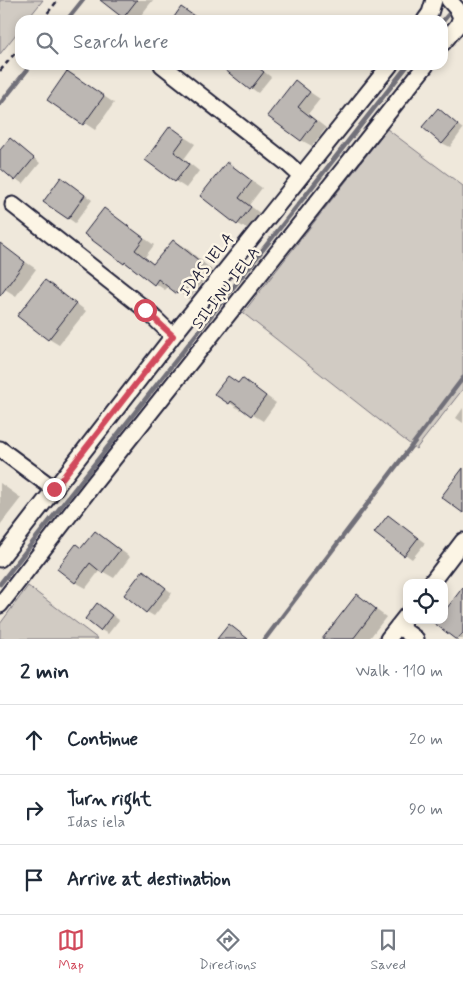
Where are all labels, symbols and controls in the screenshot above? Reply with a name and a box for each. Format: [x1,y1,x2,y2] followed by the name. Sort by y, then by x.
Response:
[15,15,448,70] search box
[33,29,61,57] icon: search
[73,30,169,55] text: Search here
[175,229,239,301] street label: IDAS IELA
[187,243,265,333] street label: SILIŅU IELA
[134,299,157,322] route start
[43,478,66,501] route end
[403,579,448,624] map controls
[403,579,448,624] button: locate
[20,658,69,686] text: 2 min
[355,661,443,682] text: Walk · 110 m
[20,726,48,754] icon: ahead
[67,727,138,752] text: Continue
[409,729,443,750] text: 20 m
[67,787,151,812] text: Turn right
[20,796,48,824] icon: right
[409,799,443,820] text: 90 m
[67,812,125,833] text: Idas iela
[20,866,48,894] icon: arrive
[67,867,231,892] text: Arrive at destination
[57,926,85,974] tab: Map
[199,926,257,974] tab: Directions
[371,926,406,974] tab: Saved

